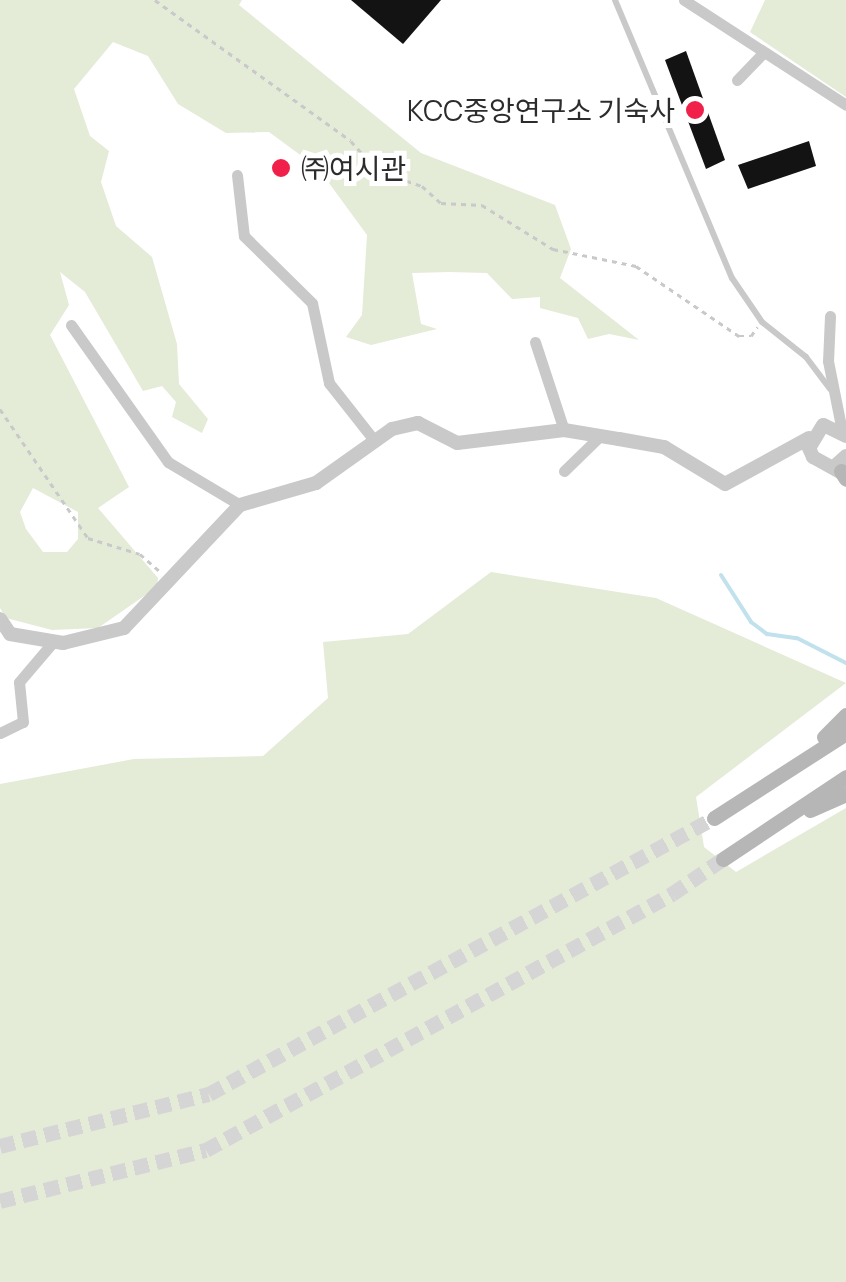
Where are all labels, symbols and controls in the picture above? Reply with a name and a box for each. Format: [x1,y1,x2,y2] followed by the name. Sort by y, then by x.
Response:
[407,93,675,127] place label: KCC중앙연구소 기숙사
[684,99,706,121] marker: KCC중앙연구소 기숙사
[301,151,406,185] place label: ㈜여시관
[270,157,292,179] marker: ㈜여시관

